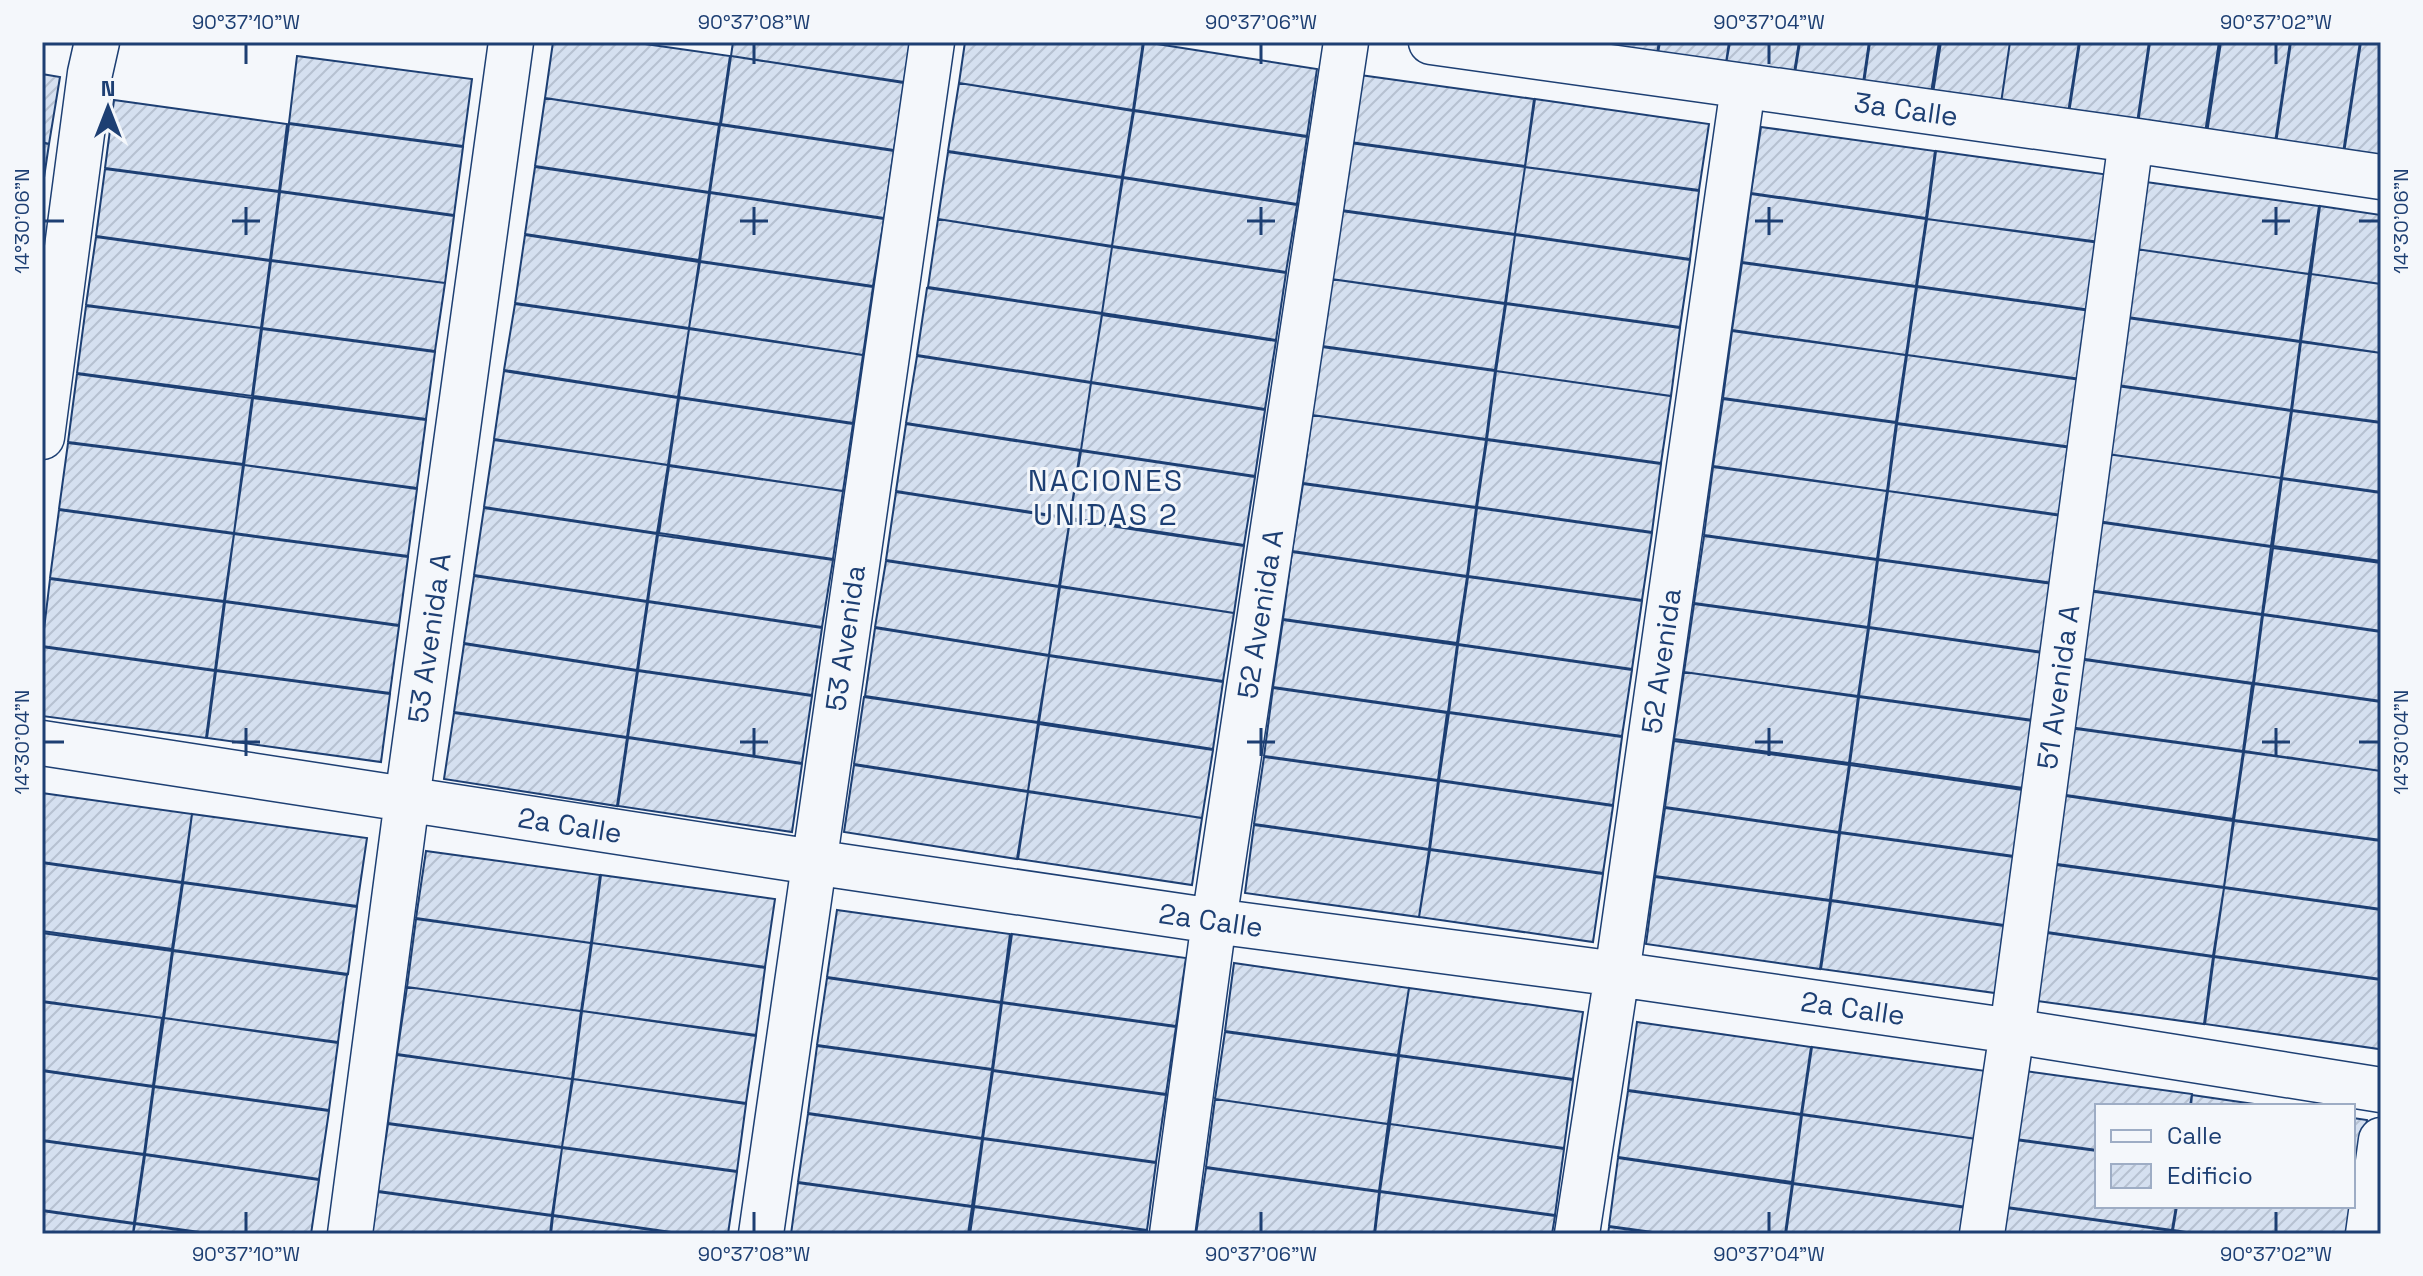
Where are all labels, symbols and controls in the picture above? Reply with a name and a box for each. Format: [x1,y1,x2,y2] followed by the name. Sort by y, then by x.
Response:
[192,9,300,35] text: 90°37'10"W
[698,9,810,35] text: 90°37'08"W
[1205,9,1317,35] text: 90°37'06"W
[1713,9,1825,35] text: 90°37'04"W
[2220,9,2332,35] text: 90°37'02"W
[68,68,148,148] north arrow
[101,74,115,102] text: N
[1852,84,1960,134] street label: 3a Calle
[9,168,35,274] text: 14°30'06"N
[2388,168,2414,274] text: 14°30'06"N
[1028,461,1184,534] district label: NACIONES UNIDAS 2
[1229,527,1291,701] street label: 52 Avenida A
[399,551,459,725] street label: 53 Avenida A
[817,563,873,713] street label: 53 Avenida
[1633,586,1689,736] street label: 52 Avenida
[2029,602,2087,772] street label: 51 Avenida A
[9,690,35,794] text: 14°30'04"N
[2388,690,2414,794] text: 14°30'04"N
[516,799,624,851] street label: 2a Calle
[1157,895,1265,945] street label: 2a Calle
[1799,983,1907,1033] street label: 2a Calle
[2095,1104,2355,1208] legend
[2167,1120,2222,1151] text: Calle
[2167,1160,2253,1191] text: Edificio
[192,1241,300,1267] text: 90°37'10"W
[698,1241,810,1267] text: 90°37'08"W
[1205,1241,1317,1267] text: 90°37'06"W
[1713,1241,1825,1267] text: 90°37'04"W
[2220,1241,2332,1267] text: 90°37'02"W

